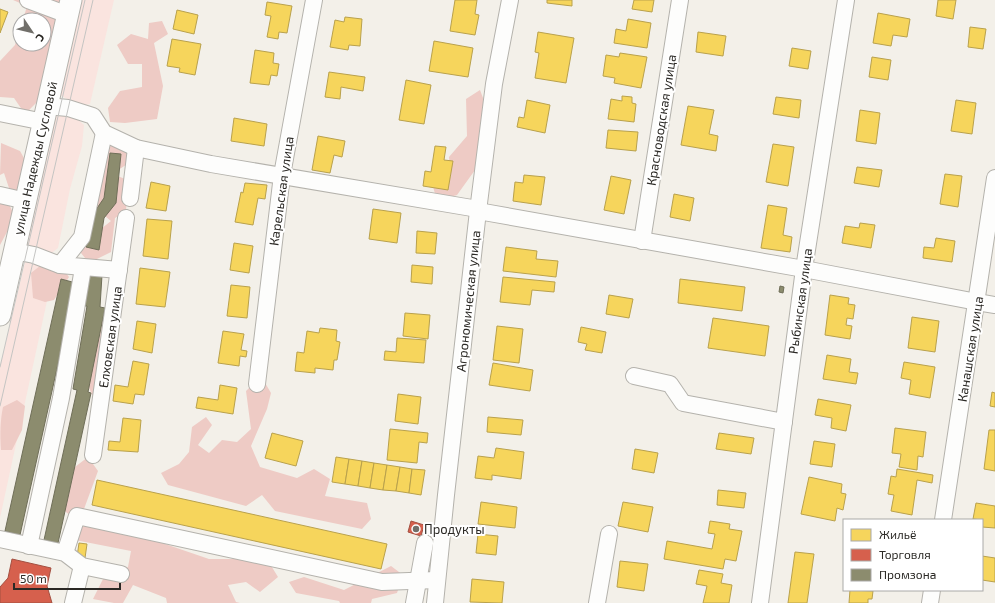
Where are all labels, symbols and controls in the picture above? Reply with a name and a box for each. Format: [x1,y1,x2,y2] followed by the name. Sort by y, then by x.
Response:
[12,12,52,52] north arrow
[33,32,48,45] text: С
[643,53,679,187] street label: Красноводская улица
[10,80,60,236] street label: улица Надежды Сусловой
[265,135,297,247] street label: Карельская улица
[453,229,483,373] street label: Агрономическая улица
[785,247,815,355] street label: Рыбинская улица
[95,285,125,389] street label: Елховская улица
[954,295,986,403] street label: Канашская улица
[843,519,983,591] legend
[424,521,485,537] place label: Продукты
[411,524,421,534] marker: Продукты
[879,527,916,541] text: Жильё
[879,547,931,561] text: Торговля
[14,565,120,591] scale bar
[879,567,936,581] text: Промзона
[20,571,47,585] text: 50 m

